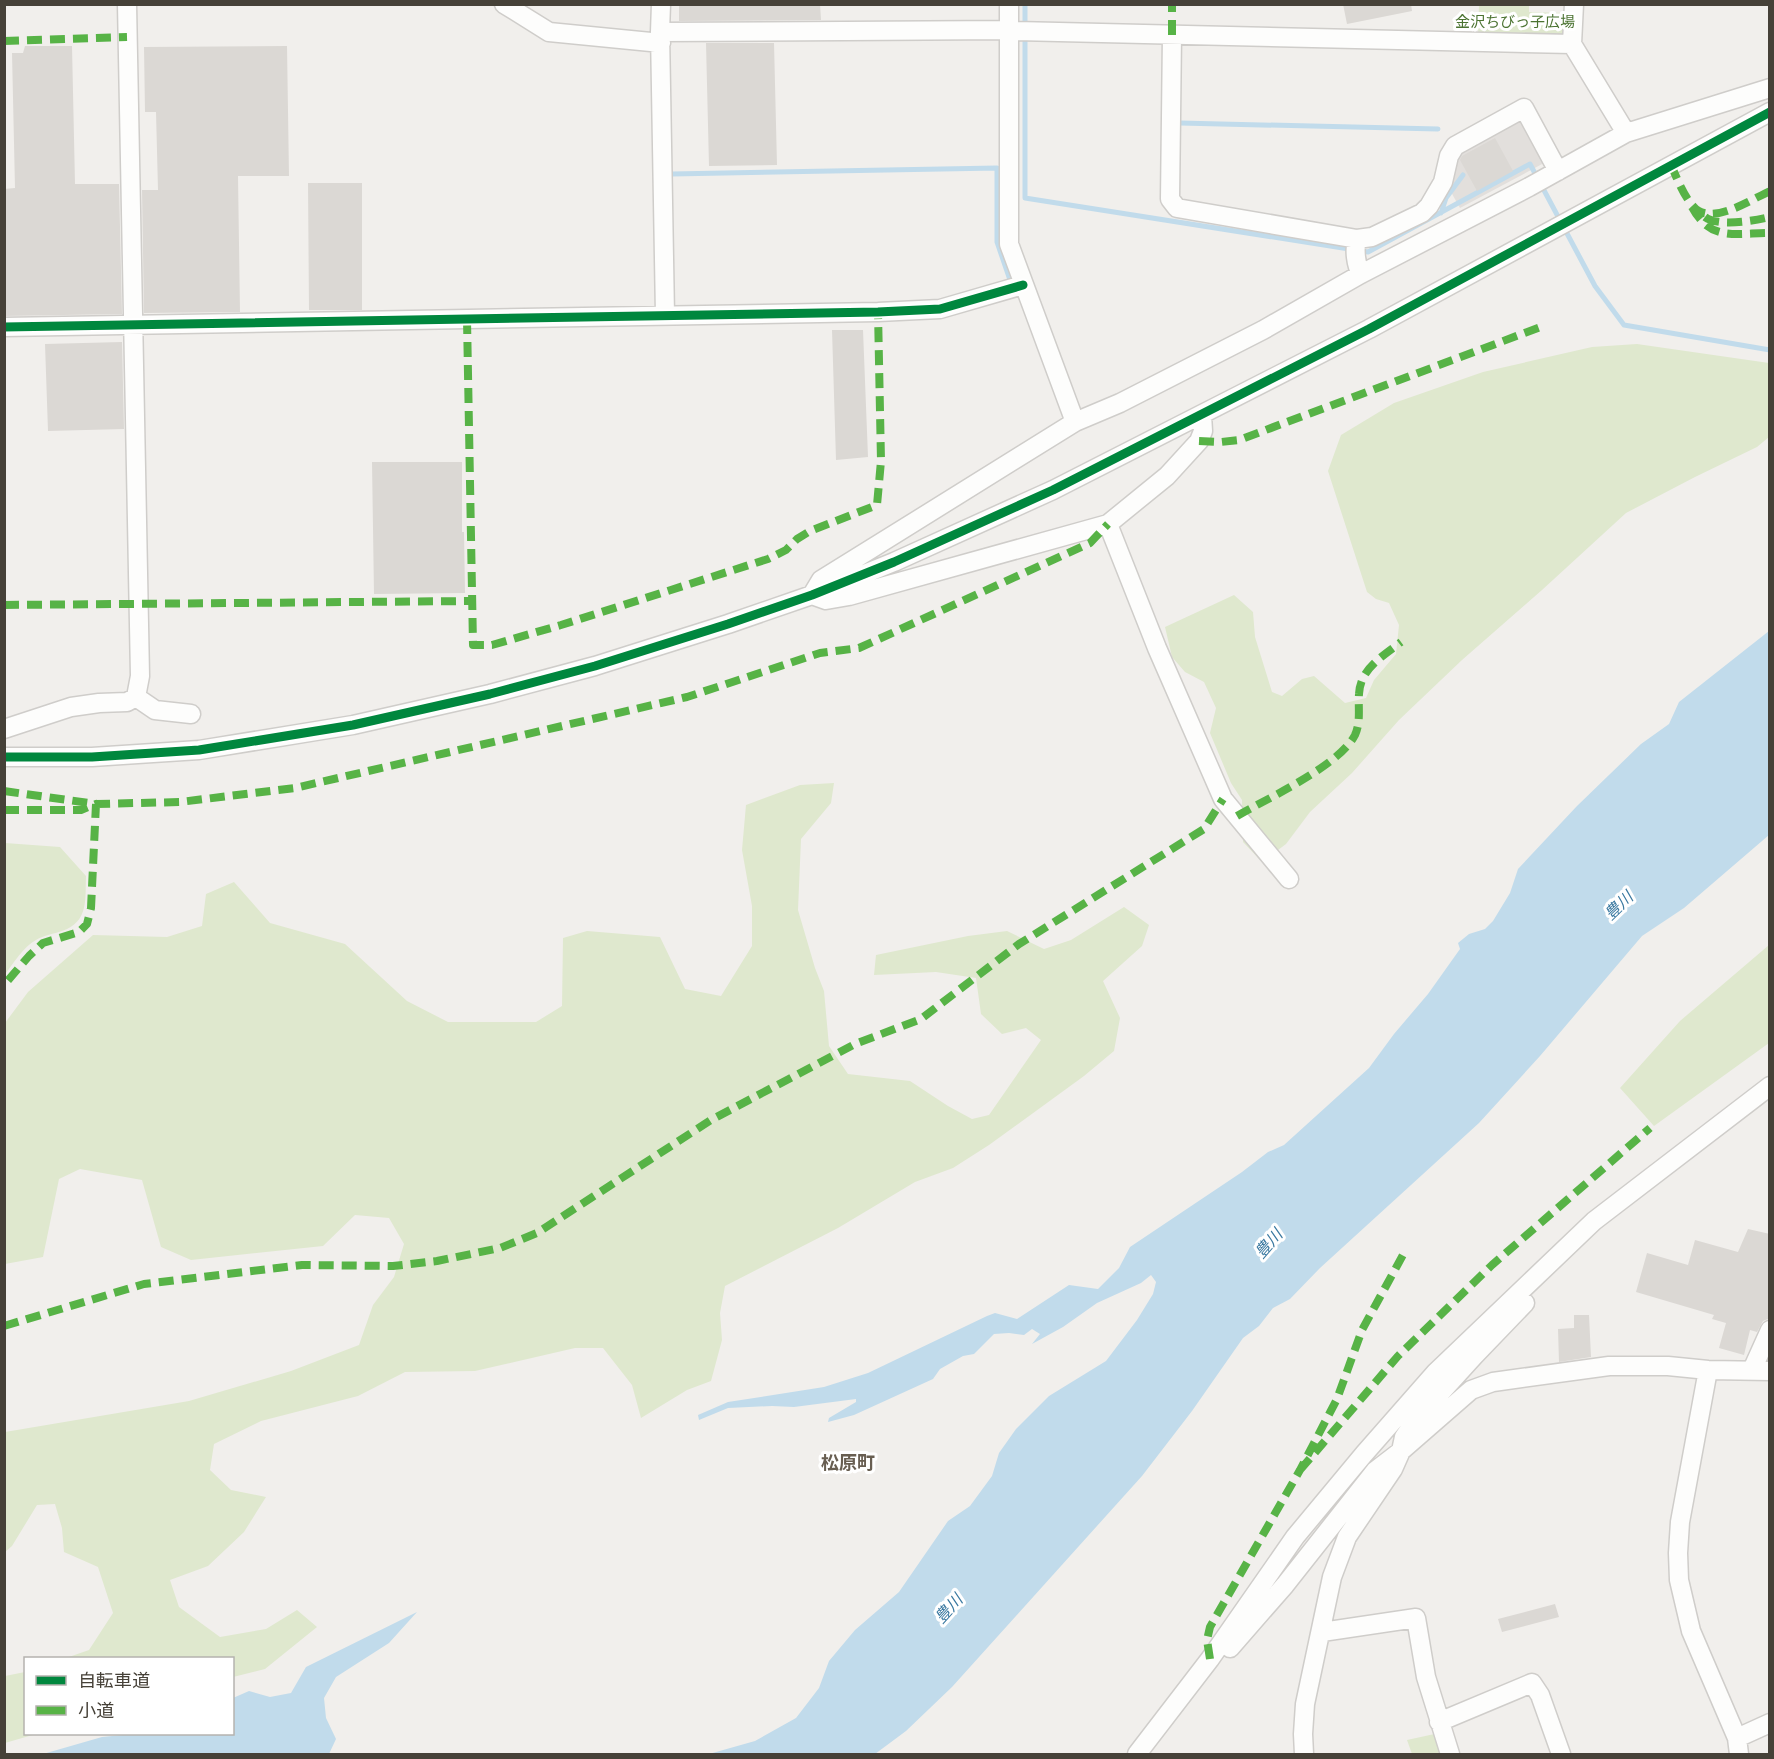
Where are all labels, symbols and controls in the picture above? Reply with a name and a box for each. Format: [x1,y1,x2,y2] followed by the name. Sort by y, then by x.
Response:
[1455,13,1575,31] park label: 金沢ちびっ子広場
[1601,886,1639,924] water label: 豊川
[1251,1224,1288,1263] water label: 豊川
[821,1452,875,1474] district label: 松原町
[931,1589,968,1628] water label: 豊川
[24,1657,234,1735] legend
[78,1670,150,1692] text: 自転車道
[78,1700,114,1722] text: 小道

